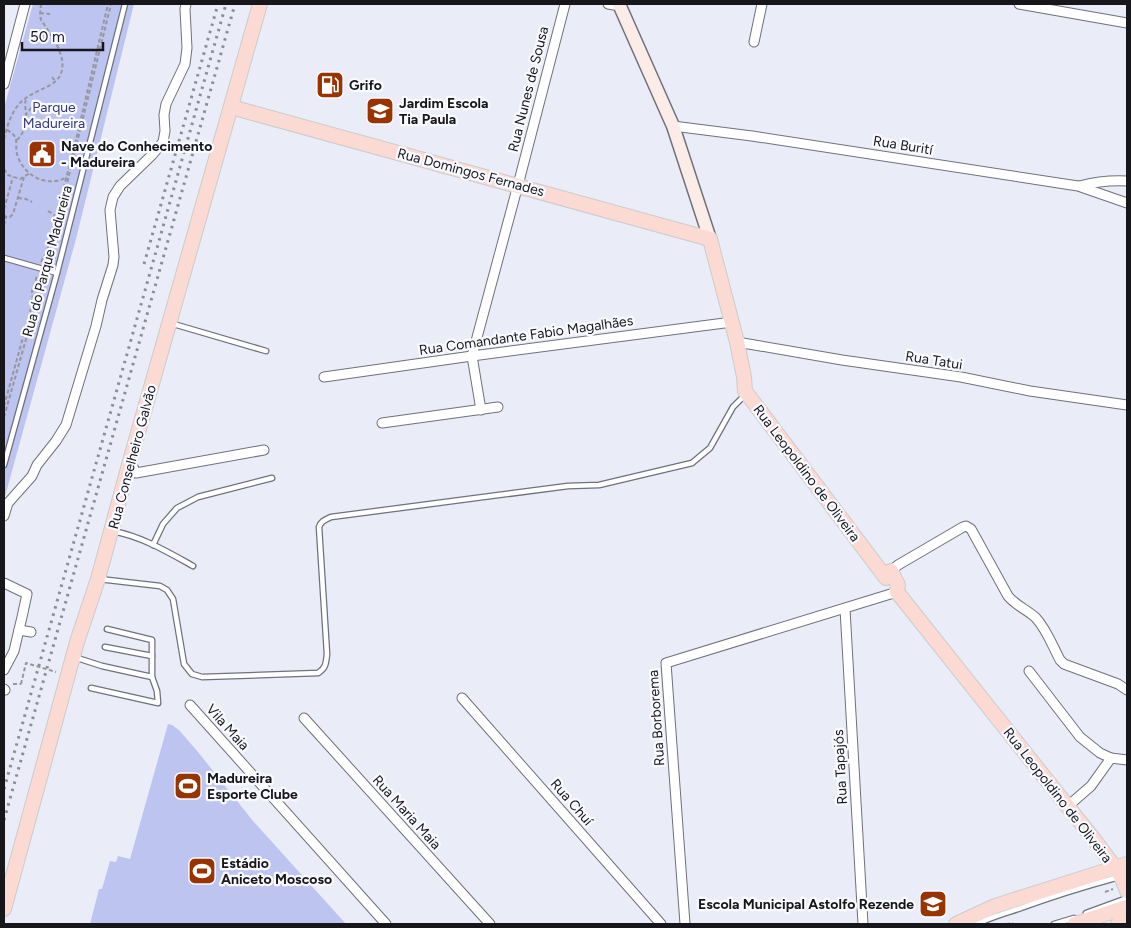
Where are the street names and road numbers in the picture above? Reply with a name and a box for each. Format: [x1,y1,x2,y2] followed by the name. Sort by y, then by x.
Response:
[505,25,552,154] street label: Rua Nunes de Sousa
[872,132,935,159] street label: Rua Burití
[396,145,546,200] street label: Rua Domingos Fernades
[19,183,76,339] street label: Rua do Parque Madureira
[418,312,634,359] street label: Rua Comandante Fabio Magalhães
[904,348,964,373] street label: Rua Tatui
[105,383,160,531] street label: Rua Conselheiro Galvão
[750,402,864,545] street label: Rua Leopoldino de Oliveira
[645,669,668,767] street label: Rua Borborema
[203,701,253,754] street label: Vila Maia
[1000,724,1116,866] street label: Rua Leopoldino de Oliveira
[830,729,851,805] street label: Rua Tapajós
[369,772,444,853] street label: Rua Maria Maia
[547,776,597,830] street label: Rua Chuí

